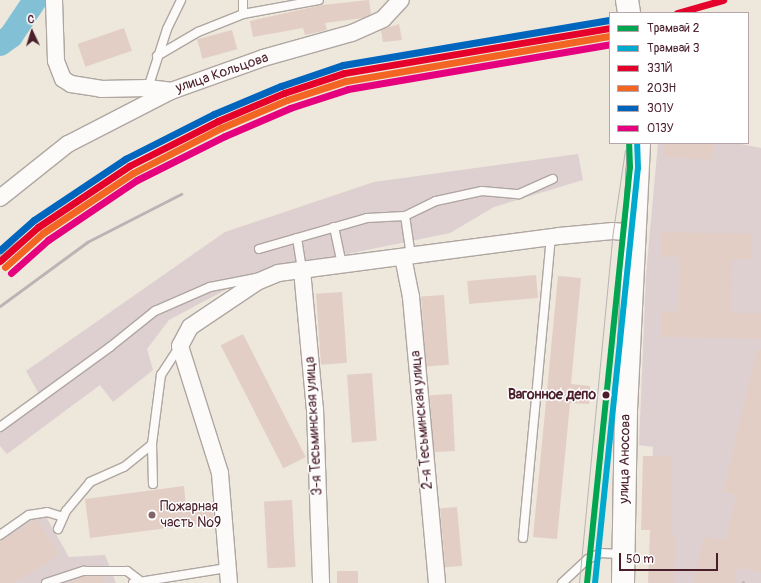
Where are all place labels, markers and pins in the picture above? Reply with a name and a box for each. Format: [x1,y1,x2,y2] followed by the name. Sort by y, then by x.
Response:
[508,387,596,403] place label: Вагонное депо
[599,388,613,402] marker: Вагонное депо
[160,499,221,532] place label: Пожарная часть №9
[147,510,157,520] marker: Пожарная часть №9

